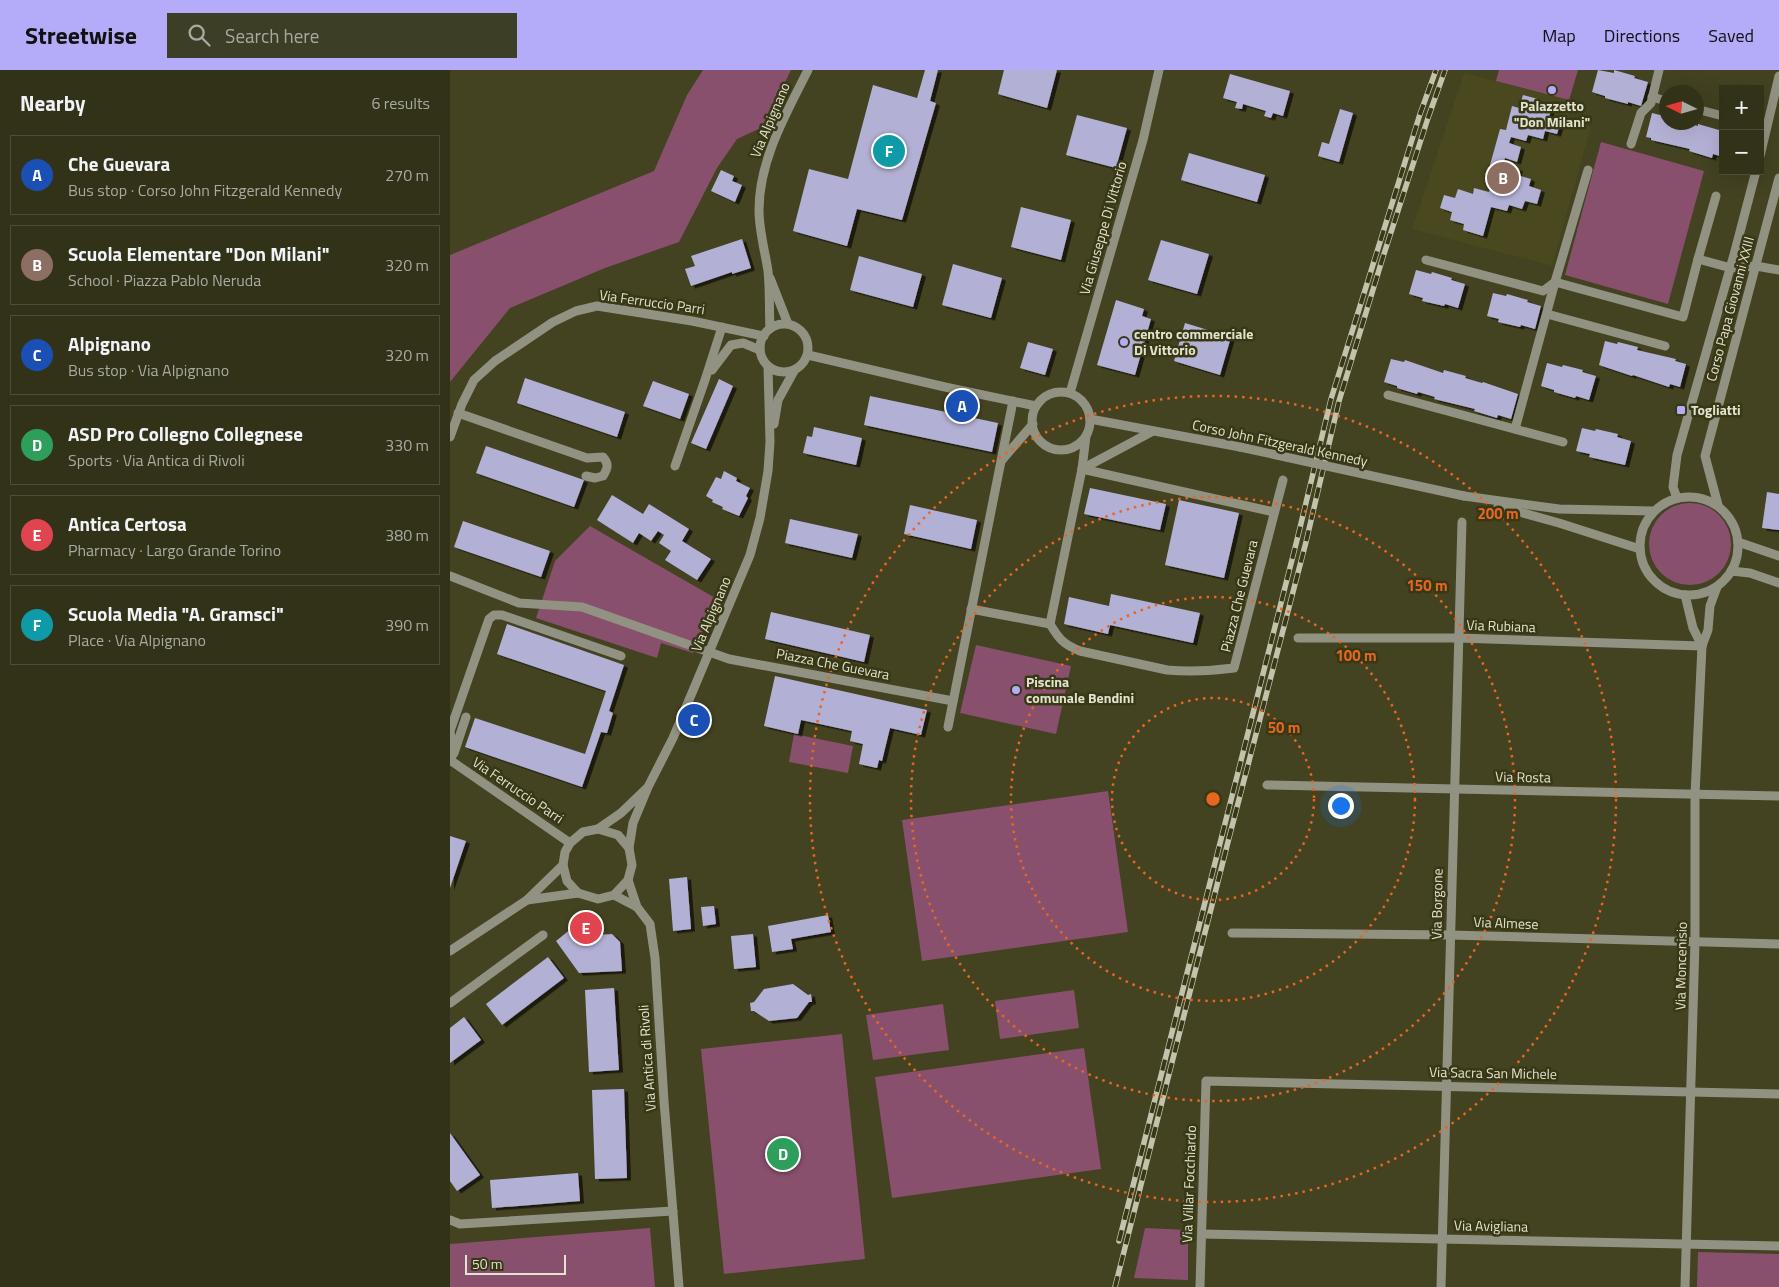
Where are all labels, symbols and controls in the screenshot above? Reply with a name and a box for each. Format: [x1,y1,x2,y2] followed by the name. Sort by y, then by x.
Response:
[167,13,517,58] search box
[25,17,137,53] text: Streetwise
[185,21,213,49] icon: search
[225,21,319,50] text: Search here
[1542,22,1576,49] text: Map
[1604,22,1680,49] text: Directions
[1708,22,1754,49] text: Saved
[744,79,795,161] street label: Via Alpignano
[1546,84,1558,96] marker: Palazzetto "Don Milani"
[1659,85,1704,130] north arrow
[1719,85,1764,175] map controls
[1719,85,1764,130] button: +
[20,87,85,119] text: Nearby
[371,91,430,115] text: 6 results
[1514,95,1590,132] place label: Palazzetto "Don Milani"
[1719,130,1764,175] button: −
[873,132,905,170] pin: F
[68,149,170,178] text: Che Guevara
[1073,159,1132,297] street label: Via Giuseppe Di Vittorio
[1487,159,1519,197] pin: B
[32,163,42,187] text: A
[385,163,429,187] text: 270 m
[68,178,342,202] text: Bus stop · Corso John Fitzgerald Kennedy
[1700,234,1759,384] street label: Corso Papa Giovanni XXIII
[68,239,329,268] text: Scuola Elementare "Don Milani"
[32,253,42,277] text: B
[385,253,429,277] text: 320 m
[68,268,261,292] text: School · Piazza Pablo Neruda
[598,284,706,319] street label: Via Ferruccio Parri
[1134,323,1253,360] place label: centro commerciale Di Vittorio
[68,329,151,358] text: Alpignano
[1118,336,1130,348] marker: centro commerciale Di Vittorio
[33,343,41,367] text: C
[385,343,429,367] text: 320 m
[68,358,229,382] text: Bus stop · Via Alpignano
[946,387,978,425] pin: A
[1691,399,1741,420] place label: Togliatti
[1675,404,1687,416] marker: Togliatti
[1190,414,1370,471] street label: Corso John Fitzgerald Kennedy
[68,419,303,448] text: ASD Pro Collegno Collegnese
[32,433,42,457] text: D
[385,433,429,457] text: 330 m
[68,448,245,472] text: Sports · Via Antica di Rivoli
[1477,502,1519,525] text: 200 m
[68,509,187,538] text: Antica Certosa
[33,523,41,547] text: E
[385,523,429,547] text: 380 m
[68,538,281,562] text: Pharmacy · Largo Grande Torino
[1214,538,1263,654] street label: Piazza Che Guevara
[685,573,736,655] street label: Via Alpignano
[1406,574,1448,597] text: 150 m
[68,599,284,628] text: Scuola Media "A. Gramsci"
[33,613,41,637] text: F
[385,613,429,637] text: 390 m
[1466,614,1536,637] street label: Via Rubiana
[68,628,206,652] text: Place · Via Alpignano
[775,642,892,685] street label: Piazza Che Guevara
[1335,644,1377,667] text: 100 m
[1026,671,1134,708] place label: Piscina comunale Bendini
[1010,684,1022,696] marker: Piscina comunale Bendini
[678,701,710,739] pin: C
[1268,716,1300,739] text: 50 m
[468,751,568,828] street label: Via Ferruccio Parri
[1495,766,1551,787] street label: Via Rosta
[1204,790,1222,808] centre of rings
[1328,793,1354,819] your location
[1425,868,1448,940] street label: Via Borgone
[570,909,602,947] pin: E
[1473,911,1539,934] street label: Via Almese
[1669,922,1692,1010] street label: Via Moncenisio
[632,1004,661,1112] street label: Via Antica di Rivoli
[1429,1061,1557,1084] street label: Via Sacra San Michele
[1176,1125,1201,1243] street label: Via Villar Focchiardo
[767,1135,799,1173] pin: D
[1454,1214,1528,1237] street label: Via Avigliana
[465,1252,566,1275] scale bar
[472,1253,502,1274] text: 50 m

